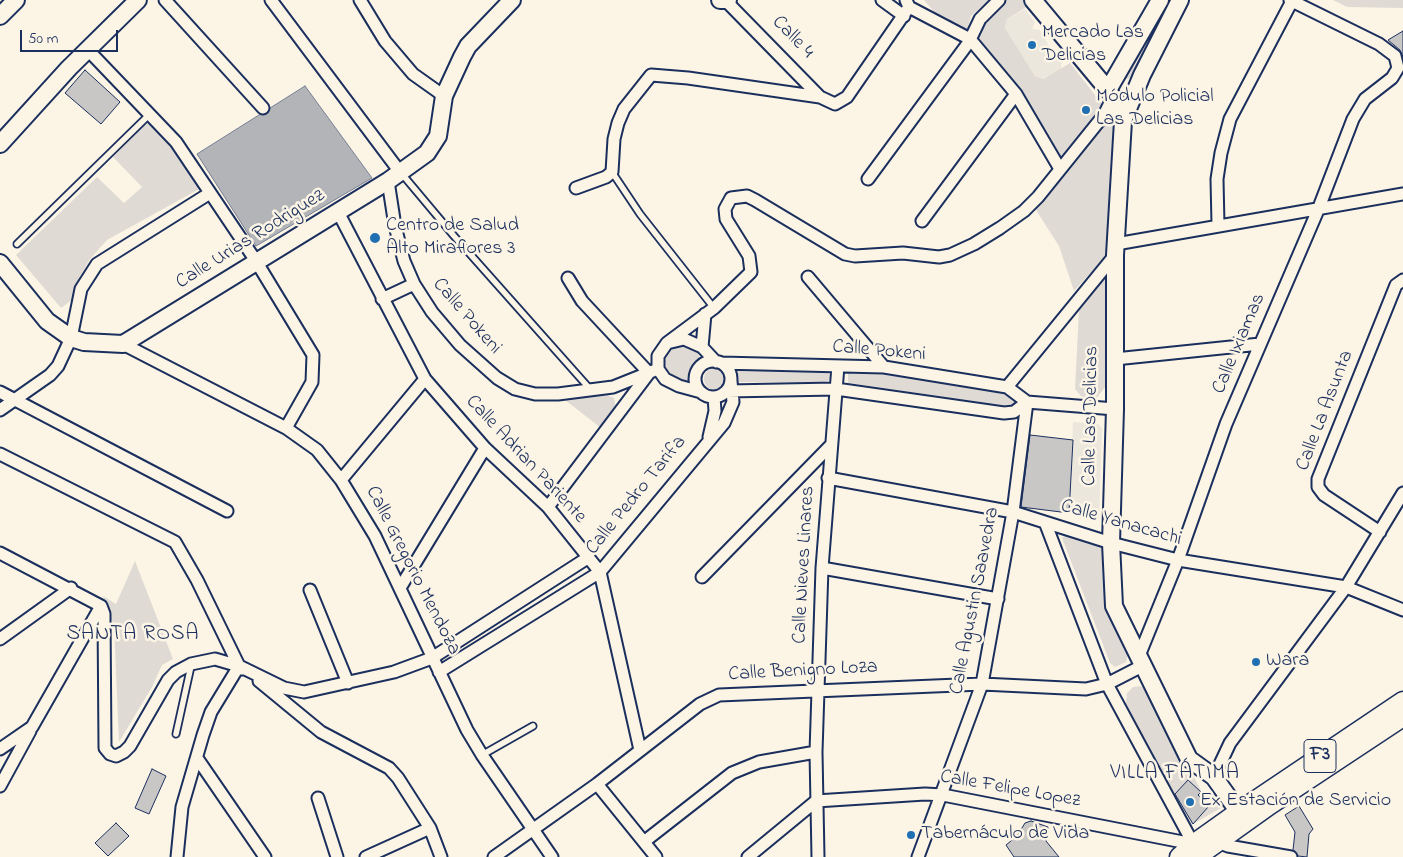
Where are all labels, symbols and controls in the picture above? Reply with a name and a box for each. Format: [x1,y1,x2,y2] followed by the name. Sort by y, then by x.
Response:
[766,11,818,65] street label: Calle 4
[22,20,120,52] scale bar
[1042,22,1144,69] place label: Mercado Las Delicias
[28,28,58,50] text: 50 m
[1026,39,1038,51] marker: Mercado Las Delicias
[1096,86,1214,133] place label: Módulo Policial Las Delicias
[1080,104,1092,116] marker: Módulo Policial Las Delicias
[172,184,330,296] street label: Calle Urias Rodriguez
[386,215,519,262] place label: Centro de Salud Alto Miraflores 3
[368,231,382,245] marker: Centro de Salud Alto Miraflores 3
[426,274,506,360] street label: Calle Pokeni
[1208,290,1272,398] street label: Calle Ixiamas
[831,336,927,368] street label: Calle Pokeni
[1079,346,1105,486] street label: Calle Las Delicias
[1292,347,1360,475] street label: Calle La Asunta
[459,391,591,529] street label: Calle Adrian Pariente
[581,431,693,561] street label: Calle Pedro Tarifa
[359,482,465,660] street label: Calle Gregorio Mendoza
[789,485,821,645] street label: Calle Nieves Linares
[1058,495,1184,553] street label: Calle Yanacachi
[946,505,1006,697] street label: Calle Agustin Saavedra
[65,623,201,649] district label: SANTA ROSA
[1266,650,1309,674] place label: Wara
[728,656,878,688] street label: Calle Benigno Loza
[1250,656,1262,668] marker: Wara
[1304,739,1336,772] road number: F3
[1109,762,1241,788] district label: VILLA FÁTIMA
[938,766,1082,814] street label: Calle Felipe Lopez
[1200,790,1391,814] place label: Ex Estación de Servicio
[1184,796,1196,808] marker: Ex Estación de Servicio
[921,823,1089,847] place label: Tabernáculo de Vida
[905,829,917,841] marker: Tabernáculo de Vida

